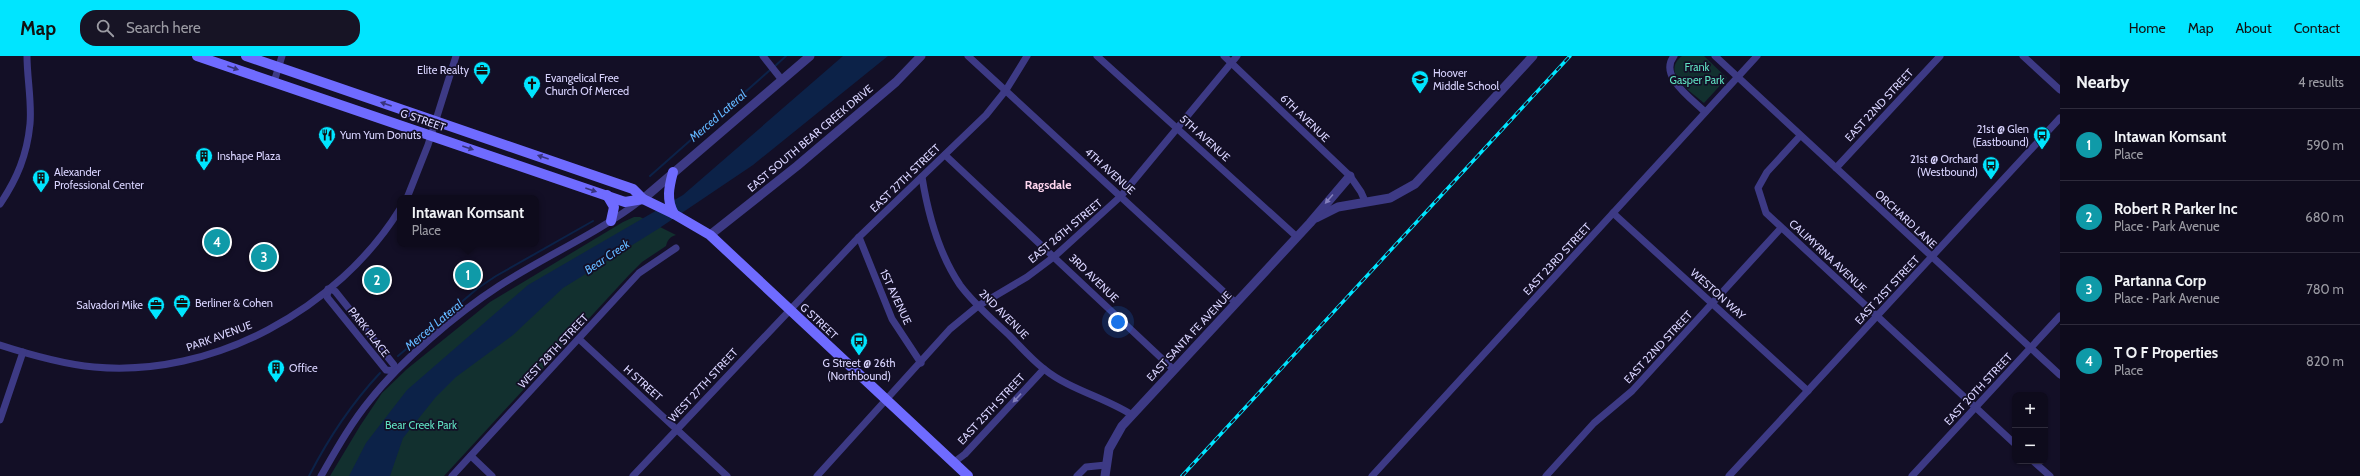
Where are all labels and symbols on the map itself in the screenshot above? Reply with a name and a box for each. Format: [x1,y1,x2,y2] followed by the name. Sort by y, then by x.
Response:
[472,60,492,85] office icon: Elite Realty
[1670,60,1724,87] park label: Frank Gasper Park
[417,63,469,77] place label: Elite Realty
[228,66,240,72] one-way arrow
[1433,66,1499,93] place label: Hoover Middle School
[1842,66,1916,144] street label: EAST 22ND STREET
[1410,69,1430,94] school or university icon: Hoover Middle School
[545,71,629,98] place label: Evangelical Free Church Of Merced
[522,74,542,99] church icon: Evangelical Free Church Of Merced
[744,81,876,195] street label: EAST SOUTH BEAR CREEK DRIVE
[685,87,750,145] water label: Merced Lateral
[1278,91,1332,145] street label: 6TH AVENUE
[380,100,392,106] one-way arrow
[399,106,448,134] street label: G STREET
[1177,112,1233,164] street label: 5TH AVENUE
[1972,122,2029,149] place label: 21st @ Glen (Eastbound)
[317,125,337,150] restaurant icon: Yum Yum Donuts
[2032,125,2052,150] bus stop icon: 21st @ Glen (Eastbound)
[339,128,421,142] place label: Yum Yum Donuts
[867,141,943,215] street label: EAST 27TH STREET
[462,145,474,151] one-way arrow
[1082,145,1138,197] street label: 4TH AVENUE
[194,146,214,171] building icon: Inshape Plaza
[217,149,281,163] place label: Inshape Plaza
[1910,152,1978,179] place label: 21st @ Orchard (Westbound)
[537,154,549,160] one-way arrow
[1981,155,2001,180] bus stop icon: 21st @ Orchard (Westbound)
[54,165,144,192] place label: Alexander Professional Center
[31,168,51,193] building icon: Alexander Professional Center
[1025,177,1071,192] district label: Ragsdale
[586,187,598,193] one-way arrow
[1872,187,1940,251] street label: ORCHARD LANE
[1324,194,1333,204] one-way arrow
[1025,196,1105,266] street label: EAST 26TH STREET
[1786,216,1870,296] street label: CALIMYRNA AVENUE
[1520,220,1594,298] street label: EAST 23RD STREET
[204,227,230,257] pin: 4
[581,236,633,277] water label: Bear Creek
[251,242,277,272] pin: 3
[1066,251,1122,305] street label: 3RD AVENUE
[1852,253,1922,327] street label: EAST 21ST STREET
[455,260,481,290] pin: 1
[364,265,390,295] pin: 2
[1687,266,1749,323] street label: WESTON WAY
[877,267,915,327] street label: 1ST AVENUE
[976,286,1032,342] street label: 2ND AVENUE
[1144,288,1234,384] street label: EAST SANTA FE AVENUE
[172,293,192,318] office icon: Berliner & Cohen
[146,295,166,320] office icon: Salvadori Mike
[195,296,273,310] place label: Berliner & Cohen
[401,296,466,354] water label: Merced Lateral
[76,298,143,312] place label: Salvadori Mike
[797,300,841,342] street label: G STREET
[345,304,393,360] street label: PARK PLACE
[1621,308,1695,386] street label: EAST 22ND STREET
[515,311,591,391] street label: WEST 28TH STREET
[1108,312,1128,332] your location
[184,318,254,354] street label: PARK AVENUE
[849,331,869,356] bus stop icon: G Street @ 26th (Northbound)
[665,345,741,425] street label: WEST 27TH STREET
[1941,350,2015,428] street label: EAST 20TH STREET
[823,356,895,383] place label: G Street @ 26th (Northbound)
[266,358,286,383] building icon: Office
[289,361,318,375] place label: Office
[621,362,665,404] street label: H STREET
[954,370,1028,448] street label: EAST 25TH STREET
[1012,393,1022,403] one-way arrow
[385,418,457,432] park label: Bear Creek Park

